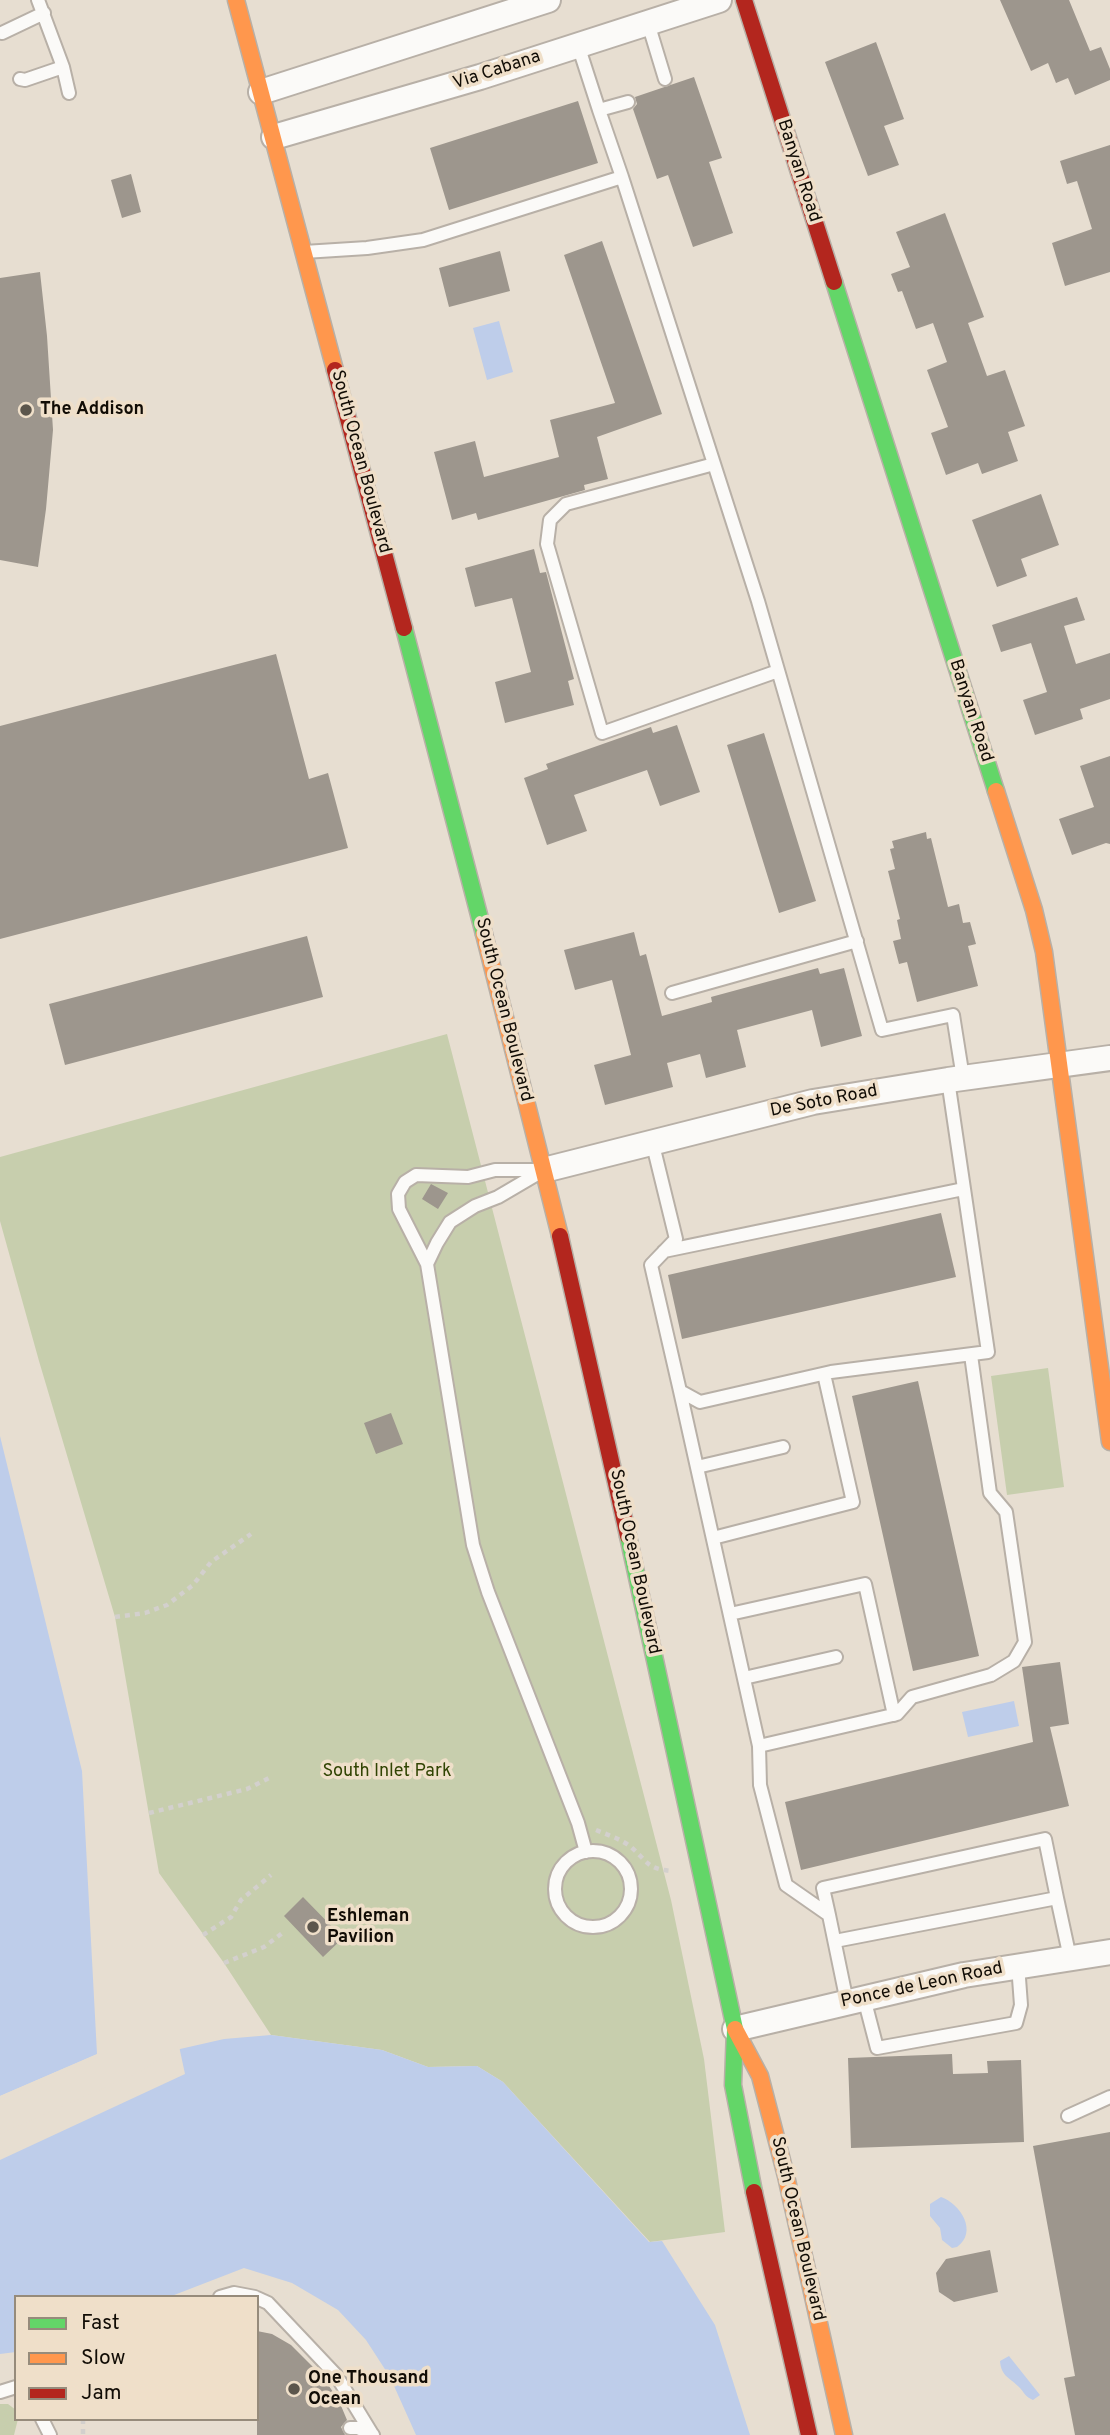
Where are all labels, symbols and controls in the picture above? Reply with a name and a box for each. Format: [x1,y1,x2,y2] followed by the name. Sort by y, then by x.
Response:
[450,47,544,95] street label: Via Cabana
[771,117,825,225] street label: Banyan Road
[325,368,395,556] street label: South Ocean Boulevard
[40,399,144,421] place label: The Addison
[18,402,34,418] marker: The Addison
[943,657,997,765] street label: Banyan Road
[470,916,536,1104] street label: South Ocean Boulevard
[768,1081,880,1123] street label: De Soto Road
[604,1468,664,1656] street label: South Ocean Boulevard
[322,1761,452,1783] park label: South Inlet Park
[327,1906,409,1948] place label: Eshleman Pavilion
[305,1919,321,1935] marker: Eshleman Pavilion
[839,1958,1005,2014] street label: Ponce de Leon Road
[765,2135,829,2323] street label: South Ocean Boulevard
[14,2295,259,2421] legend
[81,2310,120,2337] text: Fast
[81,2345,126,2372] text: Slow
[308,2368,429,2410] place label: One Thousand Ocean
[81,2380,122,2407] text: Jam
[286,2381,302,2397] marker: One Thousand Ocean

